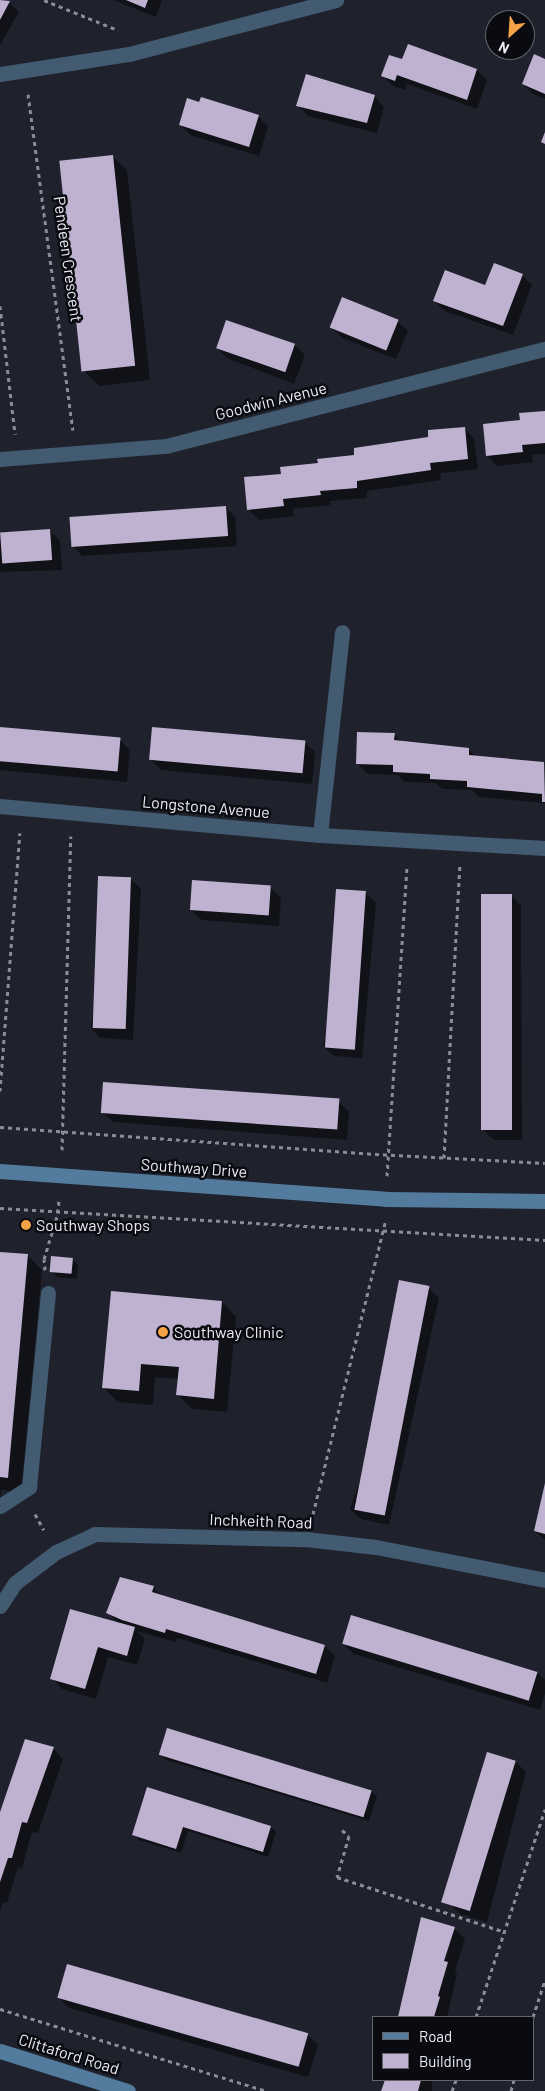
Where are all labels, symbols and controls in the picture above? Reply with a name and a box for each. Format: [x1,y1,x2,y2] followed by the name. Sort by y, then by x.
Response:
[485,10,535,60] north arrow
[496,38,512,58] text: N
[50,195,86,323] street label: Pendeen Crescent
[213,378,329,424] street label: Goodwin Avenue
[141,792,271,822] street label: Longstone Avenue
[140,1155,248,1181] street label: Southway Drive
[36,1215,150,1235] place label: Southway Shops
[20,1219,32,1231] marker: Southway Shops
[174,1322,283,1342] place label: Southway Clinic
[156,1325,170,1339] marker: Southway Clinic
[209,1510,313,1532] street label: Inchkeith Road
[372,2016,535,2081] legend
[419,2027,452,2045] text: Road
[16,2030,122,2078] street label: Clittaford Road
[419,2052,472,2070] text: Building

